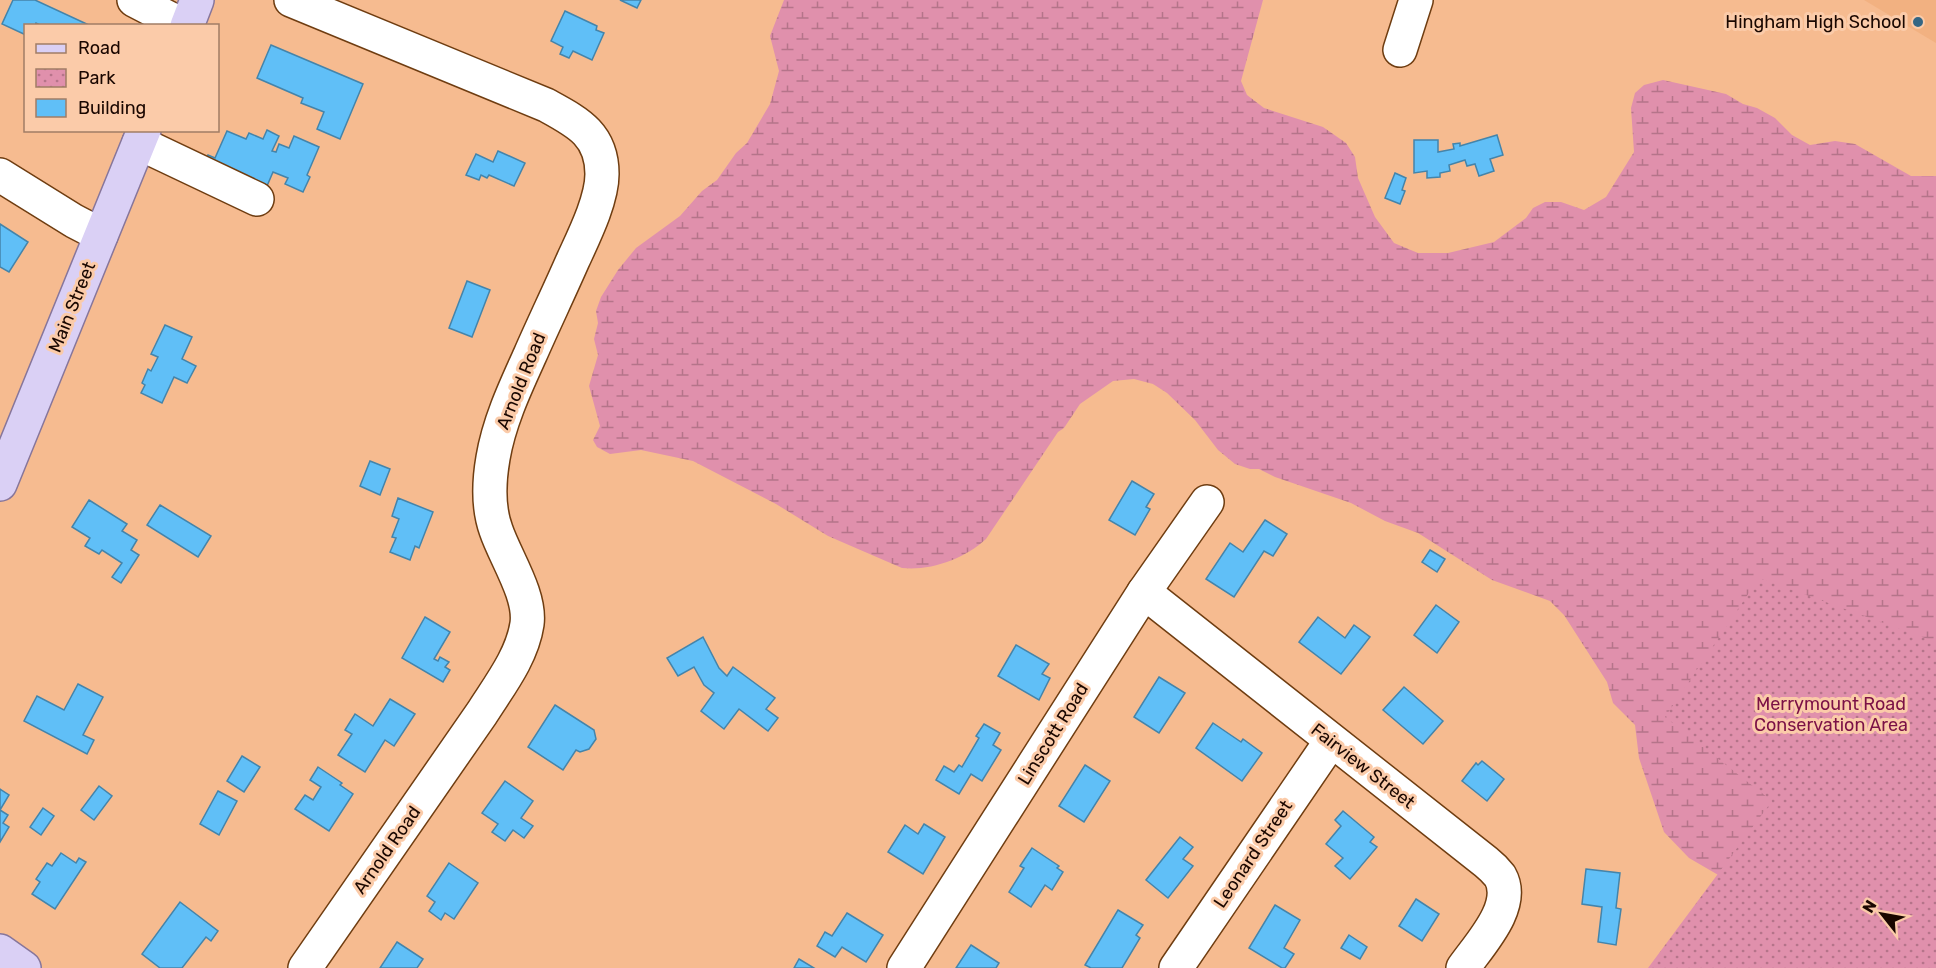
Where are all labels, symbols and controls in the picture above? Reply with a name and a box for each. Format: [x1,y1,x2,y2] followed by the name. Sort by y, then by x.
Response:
[1725,11,1906,33] place label: Hingham High School
[1911,15,1925,29] marker: Hingham High School
[24,24,219,132] legend
[78,37,121,59] text: Road
[78,67,116,89] text: Park
[78,97,146,119] text: Building
[44,258,100,356] street label: Main Street
[492,329,550,433] street label: Arnold Road
[1013,679,1093,789] street label: Linscott Road
[1754,693,1908,736] park label: Merrymount Road Conservation Area
[1307,719,1419,813] street label: Fairview Street
[1209,796,1297,912] street label: Leonard Street
[349,802,425,898] street label: Arnold Road
[1852,884,1912,944] north arrow
[1858,897,1881,916] text: N

